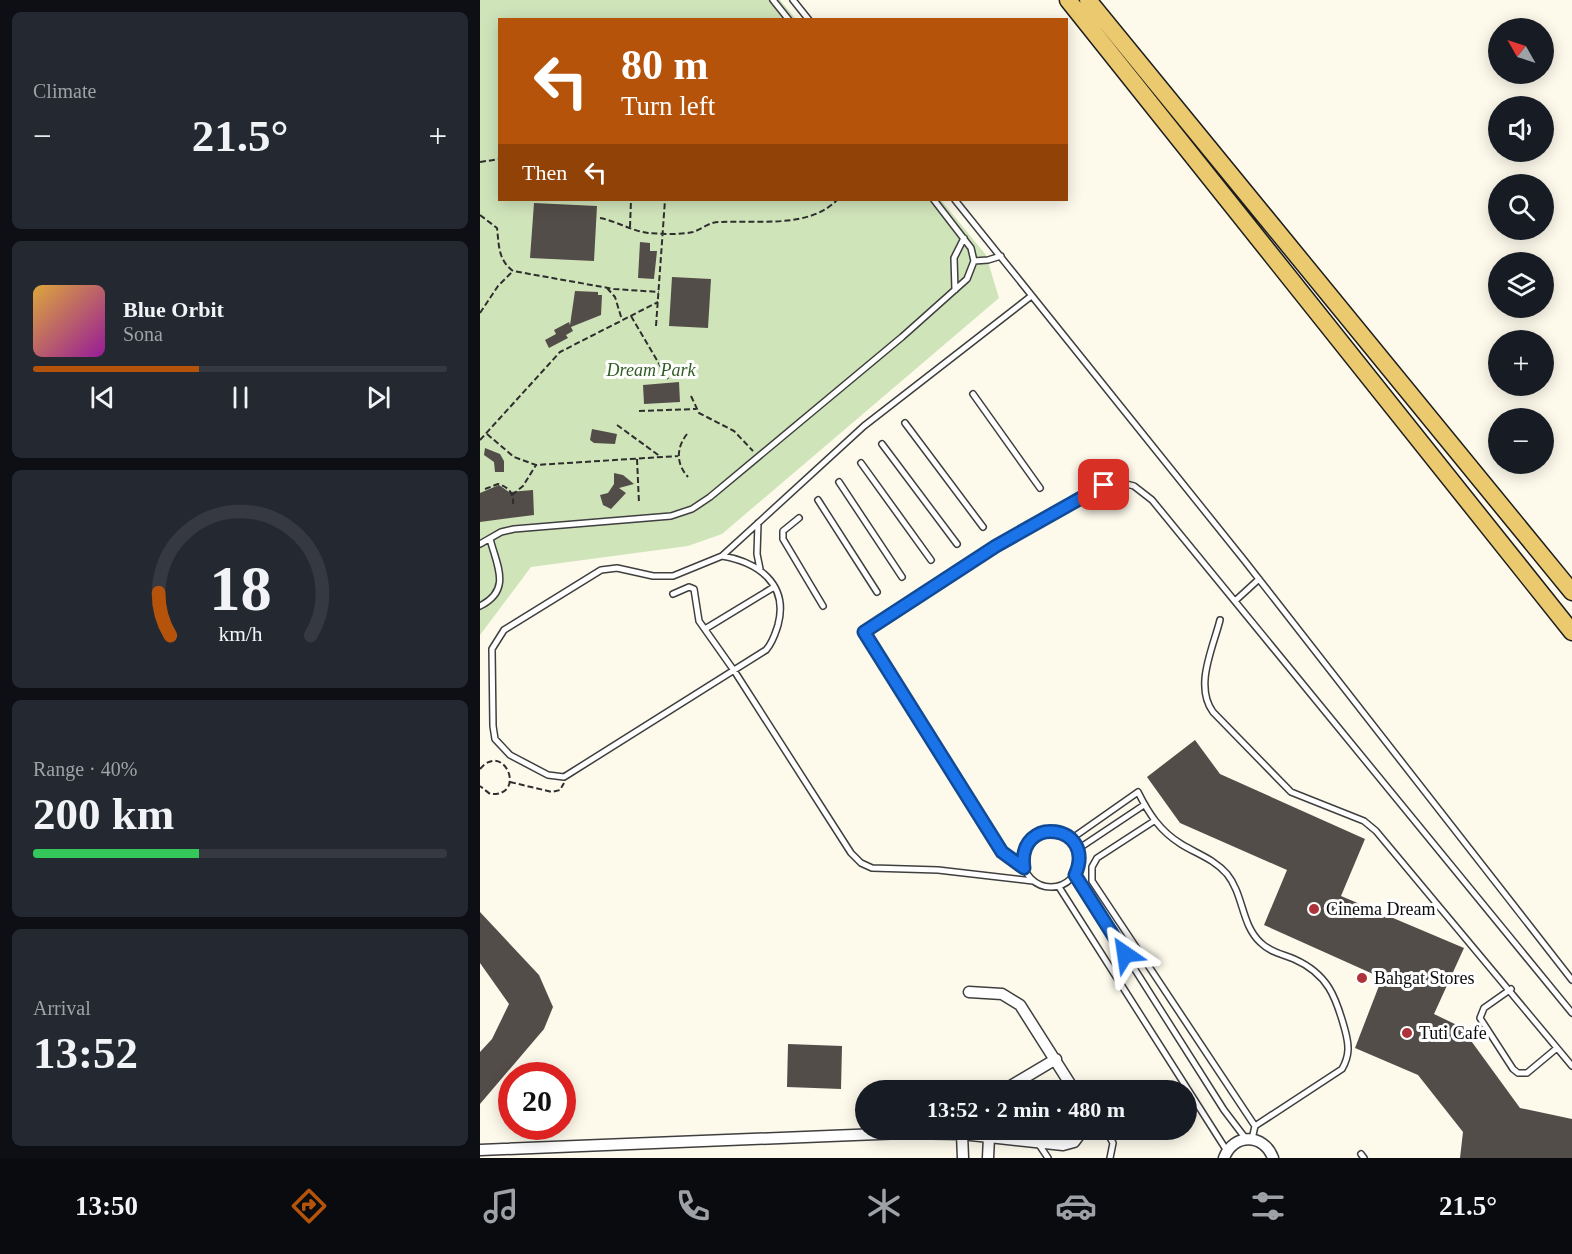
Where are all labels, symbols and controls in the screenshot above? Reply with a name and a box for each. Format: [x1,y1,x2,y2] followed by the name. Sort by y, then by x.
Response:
[1488,18,1554,84] north arrow
[1488,18,1554,474] map controls
[522,42,600,120] icon: left
[621,42,709,88] text: 80 m
[33,80,96,102] text: Climate
[621,91,715,121] text: Turn left
[1488,96,1554,162] button: sound
[192,111,288,161] text: 21.5°
[33,118,52,154] text: −
[428,118,447,154] text: +
[579,156,612,189] icon: left
[522,160,567,185] text: Then
[1488,174,1554,240] button: search
[1488,252,1554,318] button: layers
[123,297,224,322] text: Blue Orbit
[123,323,163,345] text: Sona
[1488,330,1554,396] button: +
[606,360,696,380] park label: Dream Park
[86,381,119,414] icon: previous
[224,381,257,414] icon: pause
[362,381,395,414] icon: next
[1488,408,1554,474] button: −
[1078,459,1129,510] pin
[1087,468,1120,501] icon: arrive
[209,554,271,623] text: 18
[218,622,262,646] text: km/h
[33,758,137,780] text: Range · 40%
[33,789,174,839] text: 200 km
[1326,899,1435,919] place label: Cinema Dream
[1307,902,1321,916] marker: Cinema Dream
[1093,922,1157,986] position arrow
[1374,968,1475,988] place label: Bahgat Stores
[1355,971,1369,985] marker: Bahgat Stores
[33,997,91,1019] text: Arrival
[1419,1023,1487,1043] place label: Tuti Cafe
[1400,1026,1414,1040] marker: Tuti Cafe
[33,1028,138,1078] text: 13:52
[498,1062,576,1140] speed limit sign: 20
[927,1097,1125,1122] text: 13:52 · 2 min · 480 m
[288,1185,330,1227] icon: directions
[480,1185,522,1227] icon: music
[672,1185,714,1227] icon: phone
[863,1185,905,1227] icon: climate
[1055,1185,1097,1227] icon: car
[1247,1185,1289,1227] icon: filters
[75,1191,138,1221] text: 13:50
[1439,1191,1497,1221] text: 21.5°

